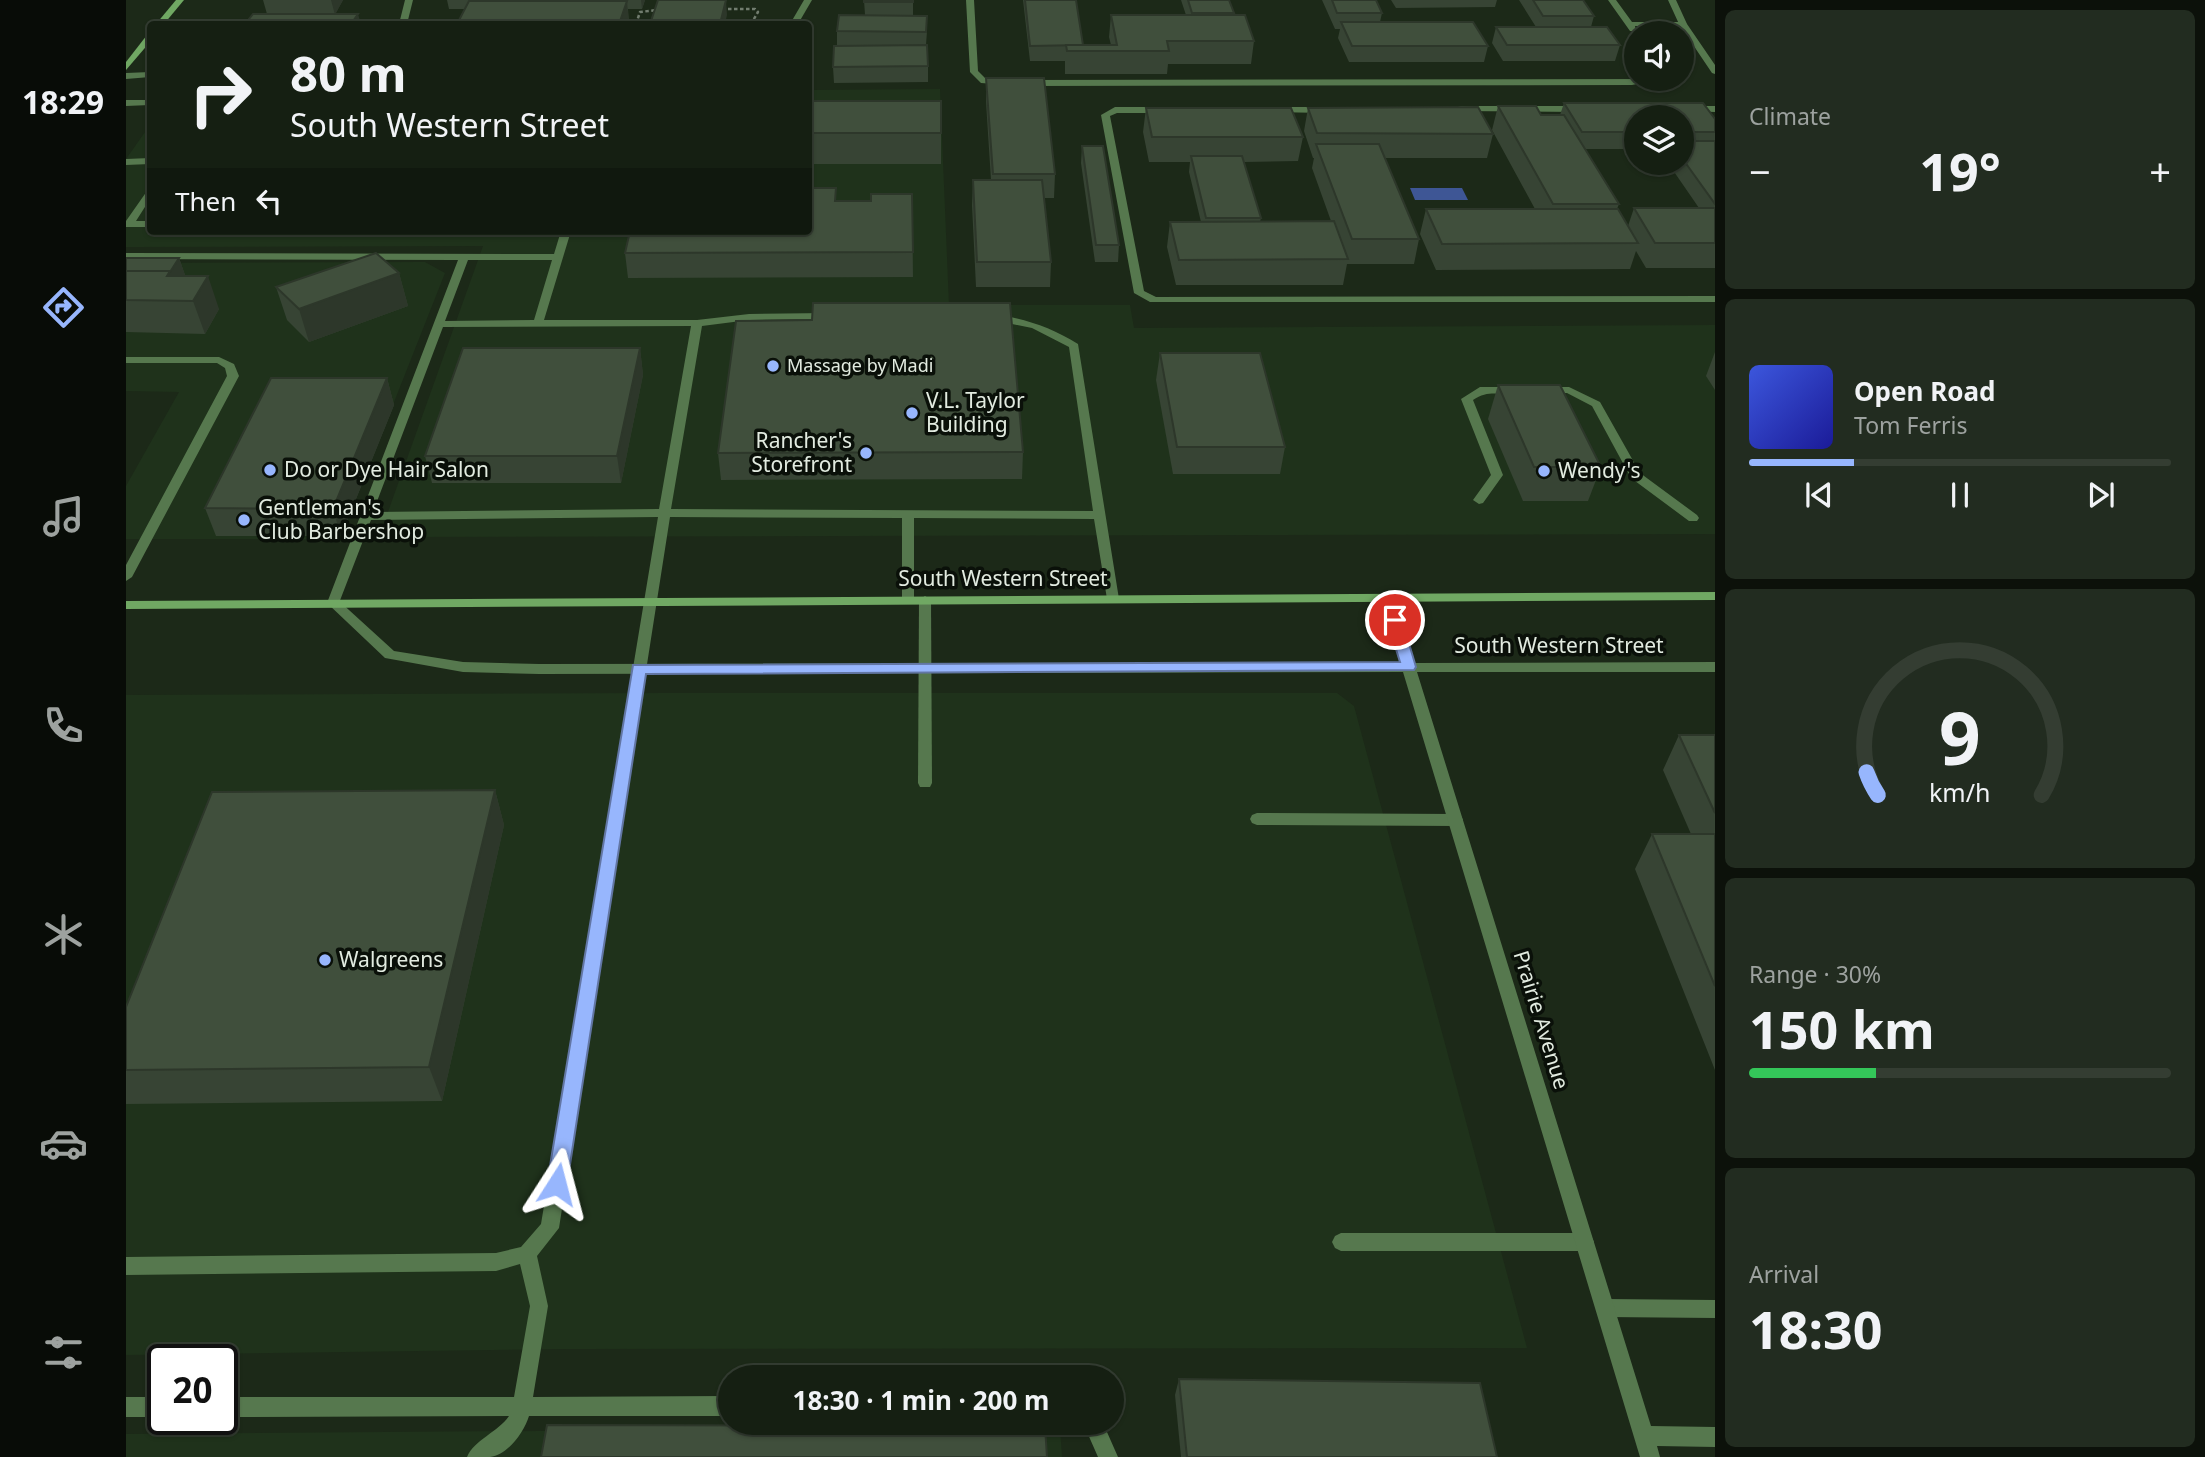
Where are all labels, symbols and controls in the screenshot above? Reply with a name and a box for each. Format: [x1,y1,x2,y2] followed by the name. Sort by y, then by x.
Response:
[1624,21,1694,175] map controls
[1624,21,1694,91] button: sound
[290,40,407,106] text: 80 m
[175,49,266,140] icon: right
[22,80,104,123] text: 18:29
[1749,100,1831,132] text: Climate
[290,103,609,146] text: South Western Street
[1624,105,1694,175] button: layers
[1919,135,2001,206] text: 19°
[1749,145,1771,197] text: −
[2149,145,2171,197] text: +
[250,182,288,220] icon: left
[175,183,236,219] text: Then
[39,283,88,332] icon: directions
[787,353,933,377] place label: Massage by Madi
[765,358,781,374] marker: Massage by Madi
[1854,373,1996,409] text: Open Road
[926,386,1025,438] place label: V.L. Taylor Building
[904,405,920,421] marker: V.L. Taylor Building
[1854,409,1967,441] text: Tom Ferris
[751,426,852,478] place label: Rancher's Storefront
[858,445,874,461] marker: Rancher's Storefront
[284,455,489,483] place label: Do or Dye Hair Salon
[1558,456,1641,484] place label: Wendy's
[262,462,278,478] marker: Do or Dye Hair Salon
[1536,463,1552,479] marker: Wendy's
[1800,476,1838,514] icon: previous
[1941,476,1979,514] icon: pause
[2082,476,2120,514] icon: next
[39,492,88,541] icon: music
[258,493,424,545] place label: Gentleman's Club Barbershop
[236,512,252,528] marker: Gentleman's Club Barbershop
[898,564,1108,592] street label: South Western Street
[1365,590,1425,650] pin
[1376,601,1414,639] icon: arrive
[1454,631,1664,659] street label: South Western Street
[1939,687,1981,786] text: 9
[39,701,88,750] icon: phone
[1929,774,1991,808] text: km/h
[39,910,88,959] icon: climate
[339,945,443,973] place label: Walgreens
[1508,947,1576,1092] street label: Prairie Avenue
[317,952,333,968] marker: Walgreens
[1749,958,1881,990] text: Range · 30%
[1749,993,1935,1064] text: 150 km
[39,1119,88,1168] icon: car
[520,1147,594,1221] position arrow
[1749,1258,1819,1290] text: Arrival
[1749,1293,1883,1364] text: 18:30
[39,1328,88,1377] icon: filters
[147,1344,238,1435] speed limit sign: 20
[793,1382,1049,1418] text: 18:30 · 1 min · 200 m

